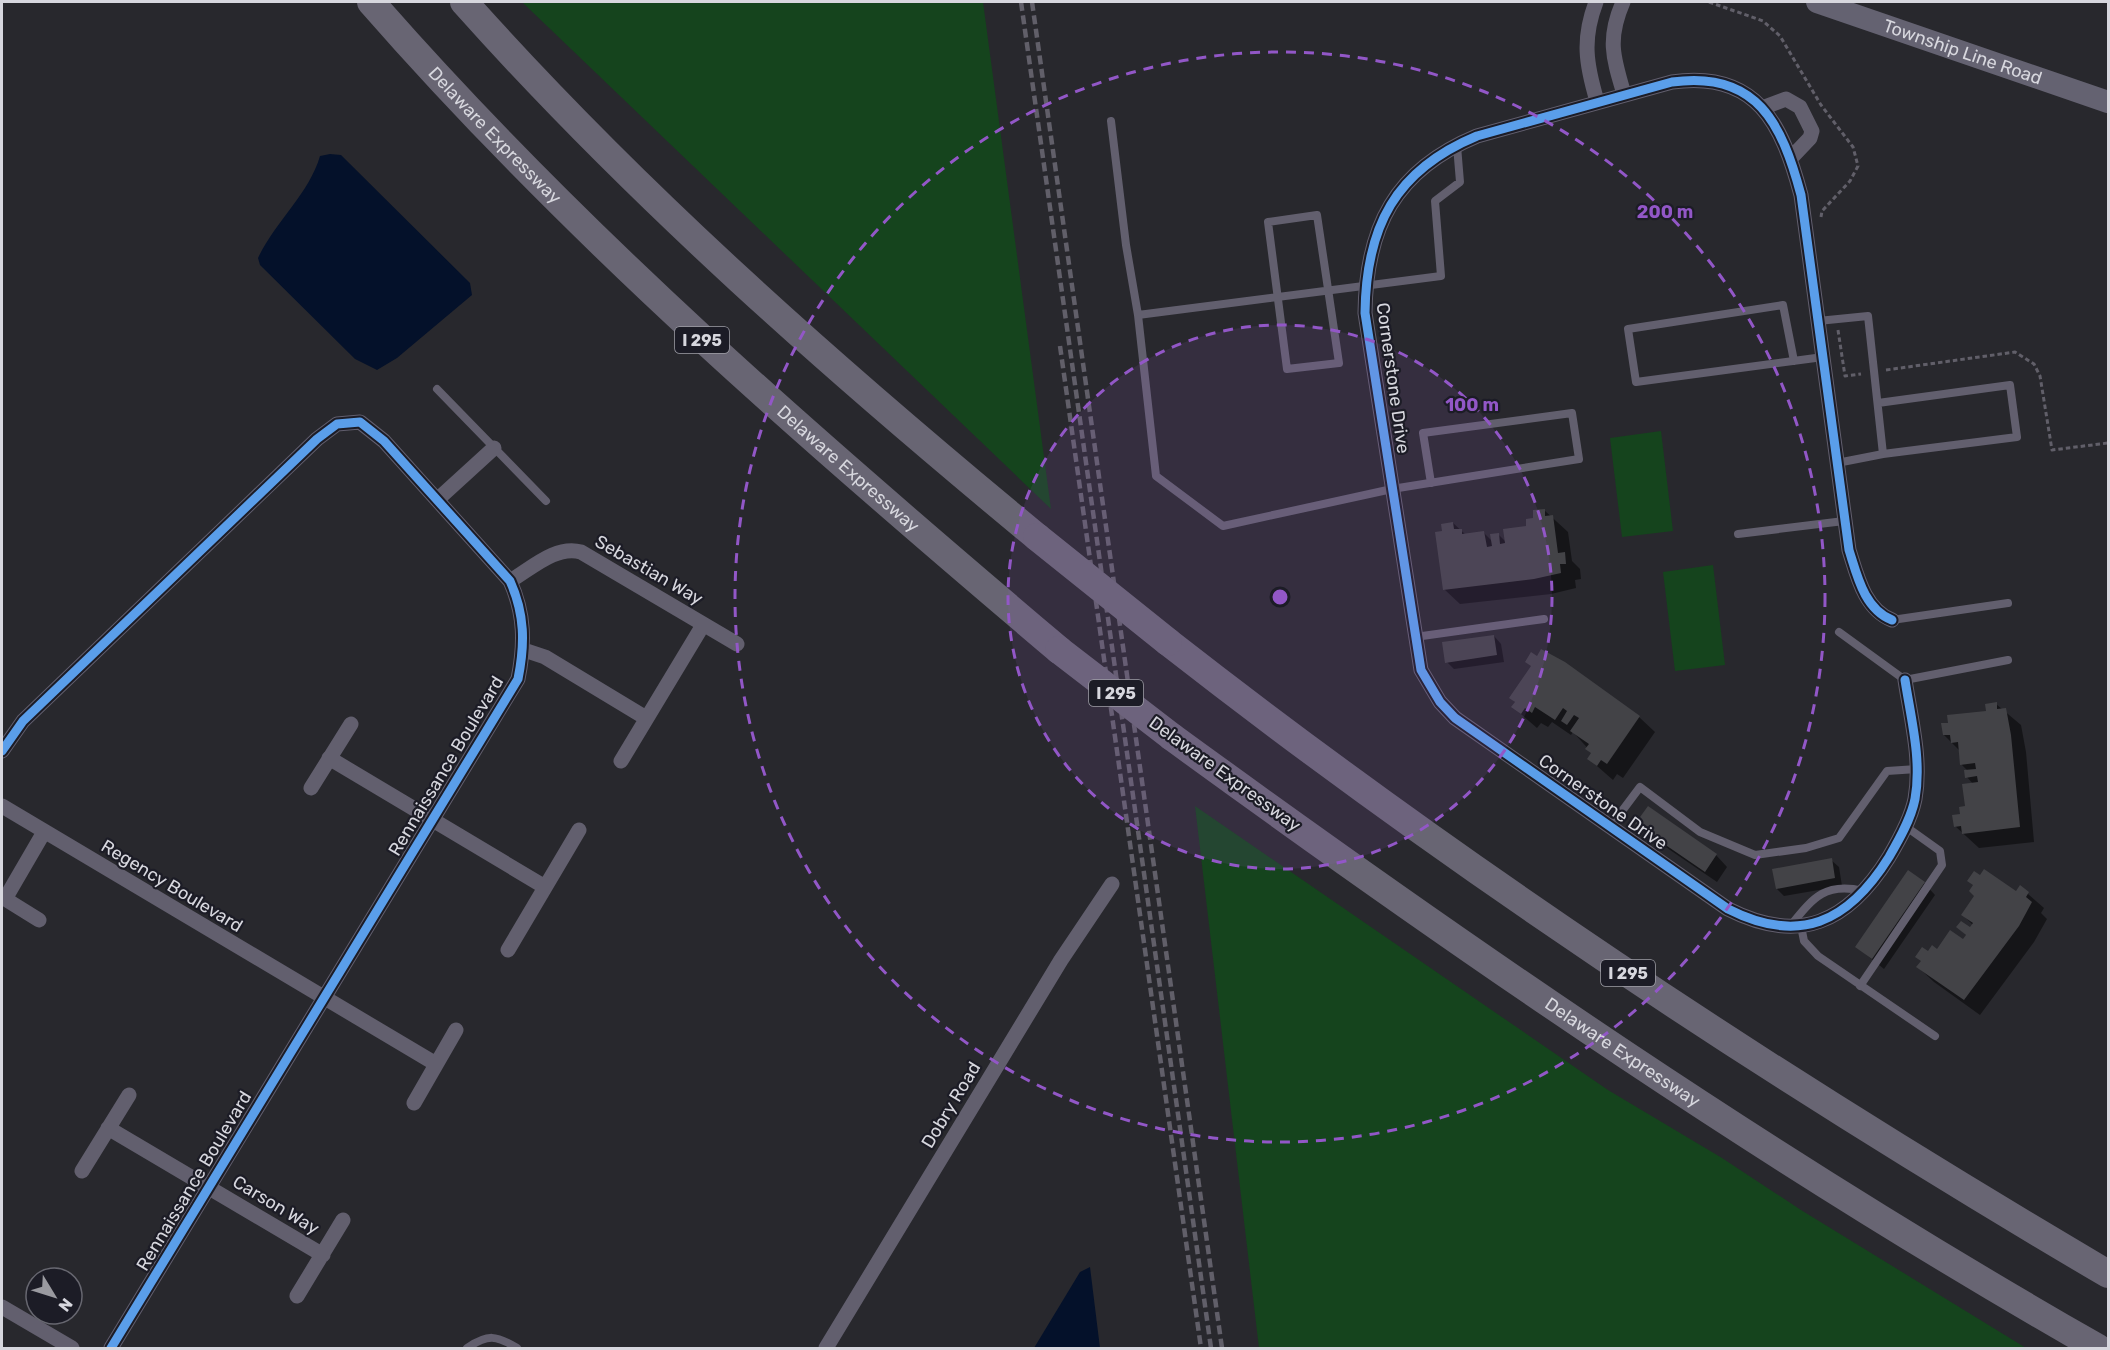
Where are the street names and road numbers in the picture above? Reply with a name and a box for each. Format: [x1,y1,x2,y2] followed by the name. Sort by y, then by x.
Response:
[1880,15,2045,89] street label: Township Line Road
[424,62,566,209] street label: Delaware Expressway
[1372,301,1414,455] street label: Cornerstone Drive
[675,327,729,353] road number: I 295
[772,400,924,537] street label: Delaware Expressway
[591,530,707,610] street label: Sebastian Way
[384,672,508,860] street label: Rennaissance Boulevard
[1089,680,1143,706] road number: I 295
[1145,712,1305,836] street label: Delaware Expressway
[1534,749,1672,855] street label: Cornerstone Drive
[97,835,247,937] street label: Regency Boulevard
[1601,960,1655,986] road number: I 295
[1541,993,1704,1112] street label: Delaware Expressway
[917,1058,985,1152] street label: Dobry Road
[132,1087,256,1275] street label: Rennaissance Boulevard
[229,1171,323,1239] street label: Carson Way

